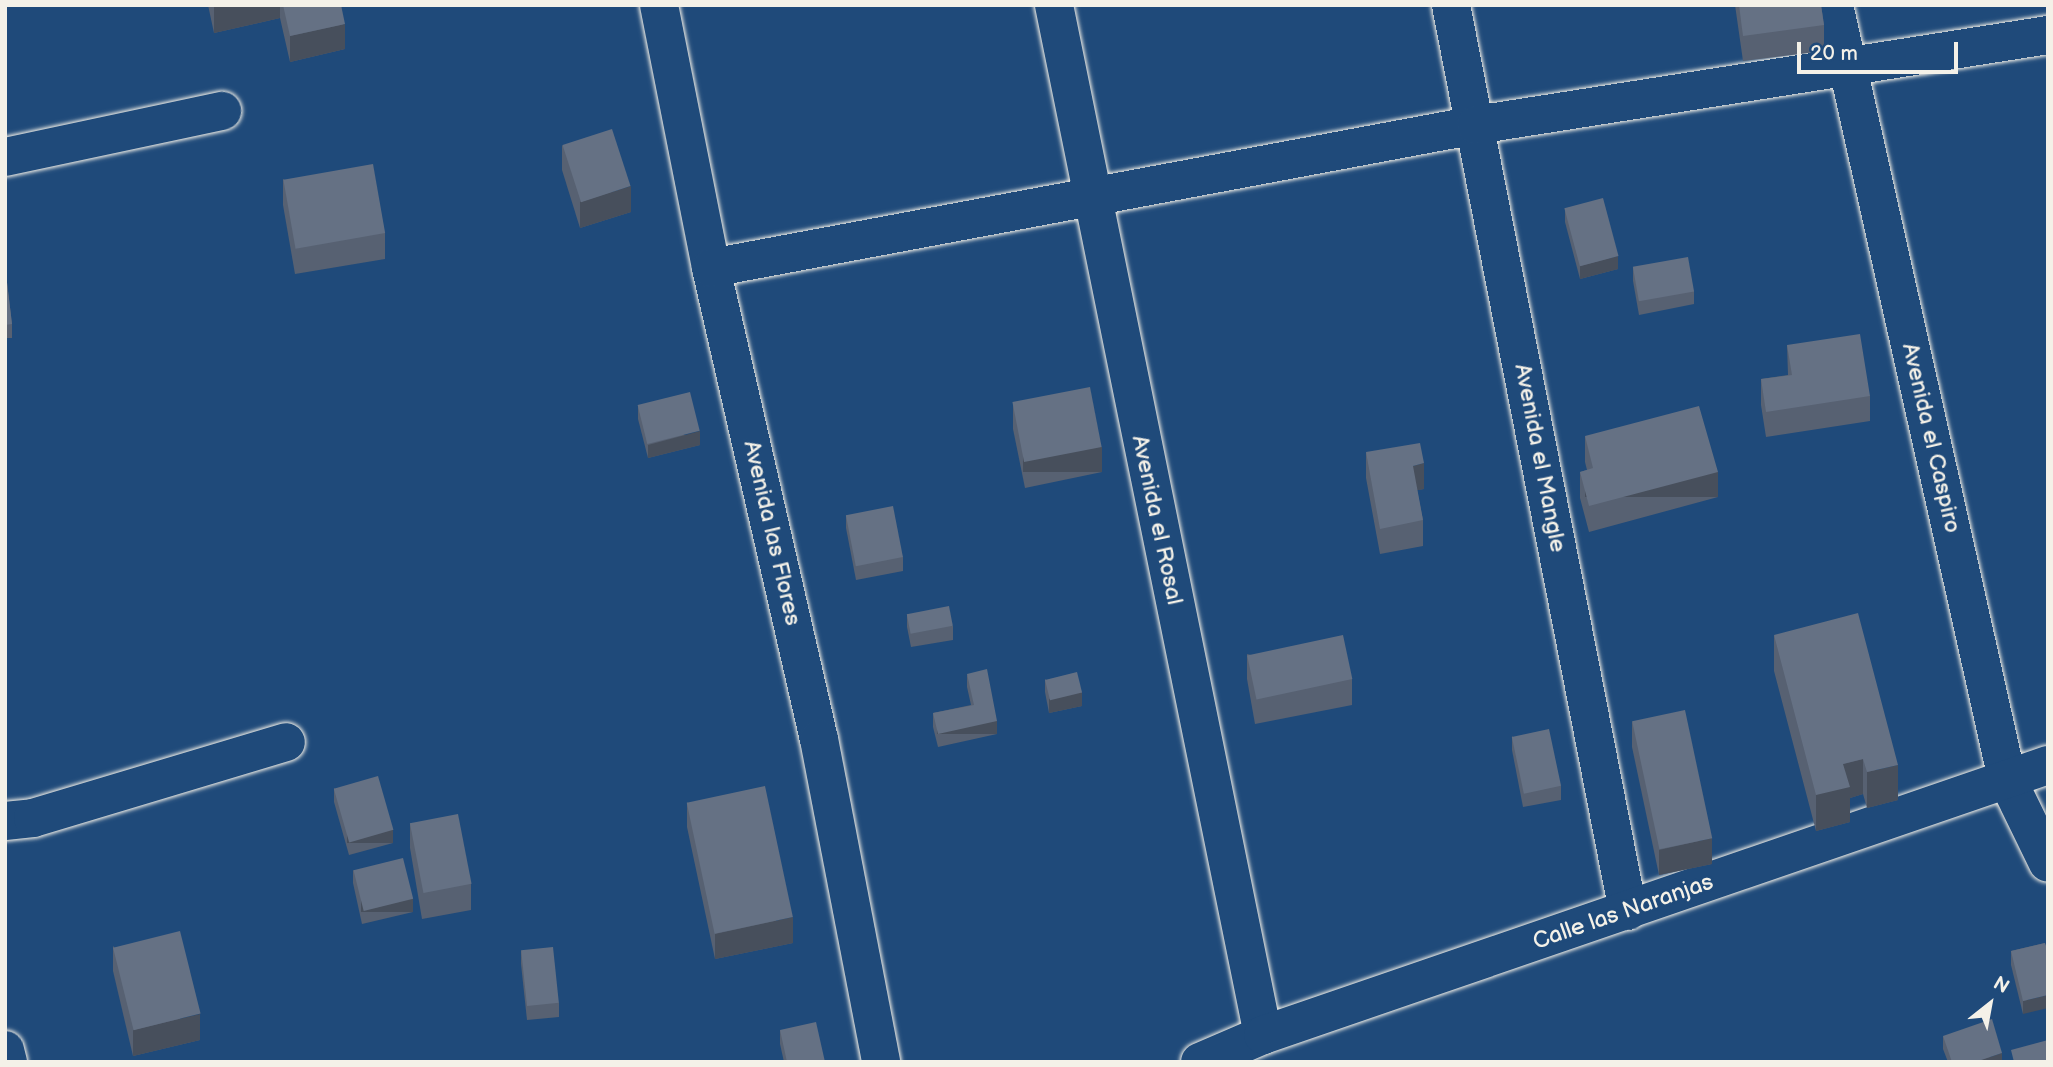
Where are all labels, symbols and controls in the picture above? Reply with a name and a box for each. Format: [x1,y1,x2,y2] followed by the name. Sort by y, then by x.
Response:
[1801,28,1962,72] scale bar
[1810,41,1858,66] text: 20 m
[1896,340,1966,536] street label: Avenida el Caspiro
[1508,361,1572,555] street label: Avenida el Mangle
[1126,433,1188,607] street label: Avenida el Rosal
[737,438,807,628] street label: Avenida las Flores
[1529,868,1717,956] street label: Calle las Naranjas
[1955,969,2025,1039] north arrow
[1989,972,2013,999] text: N

